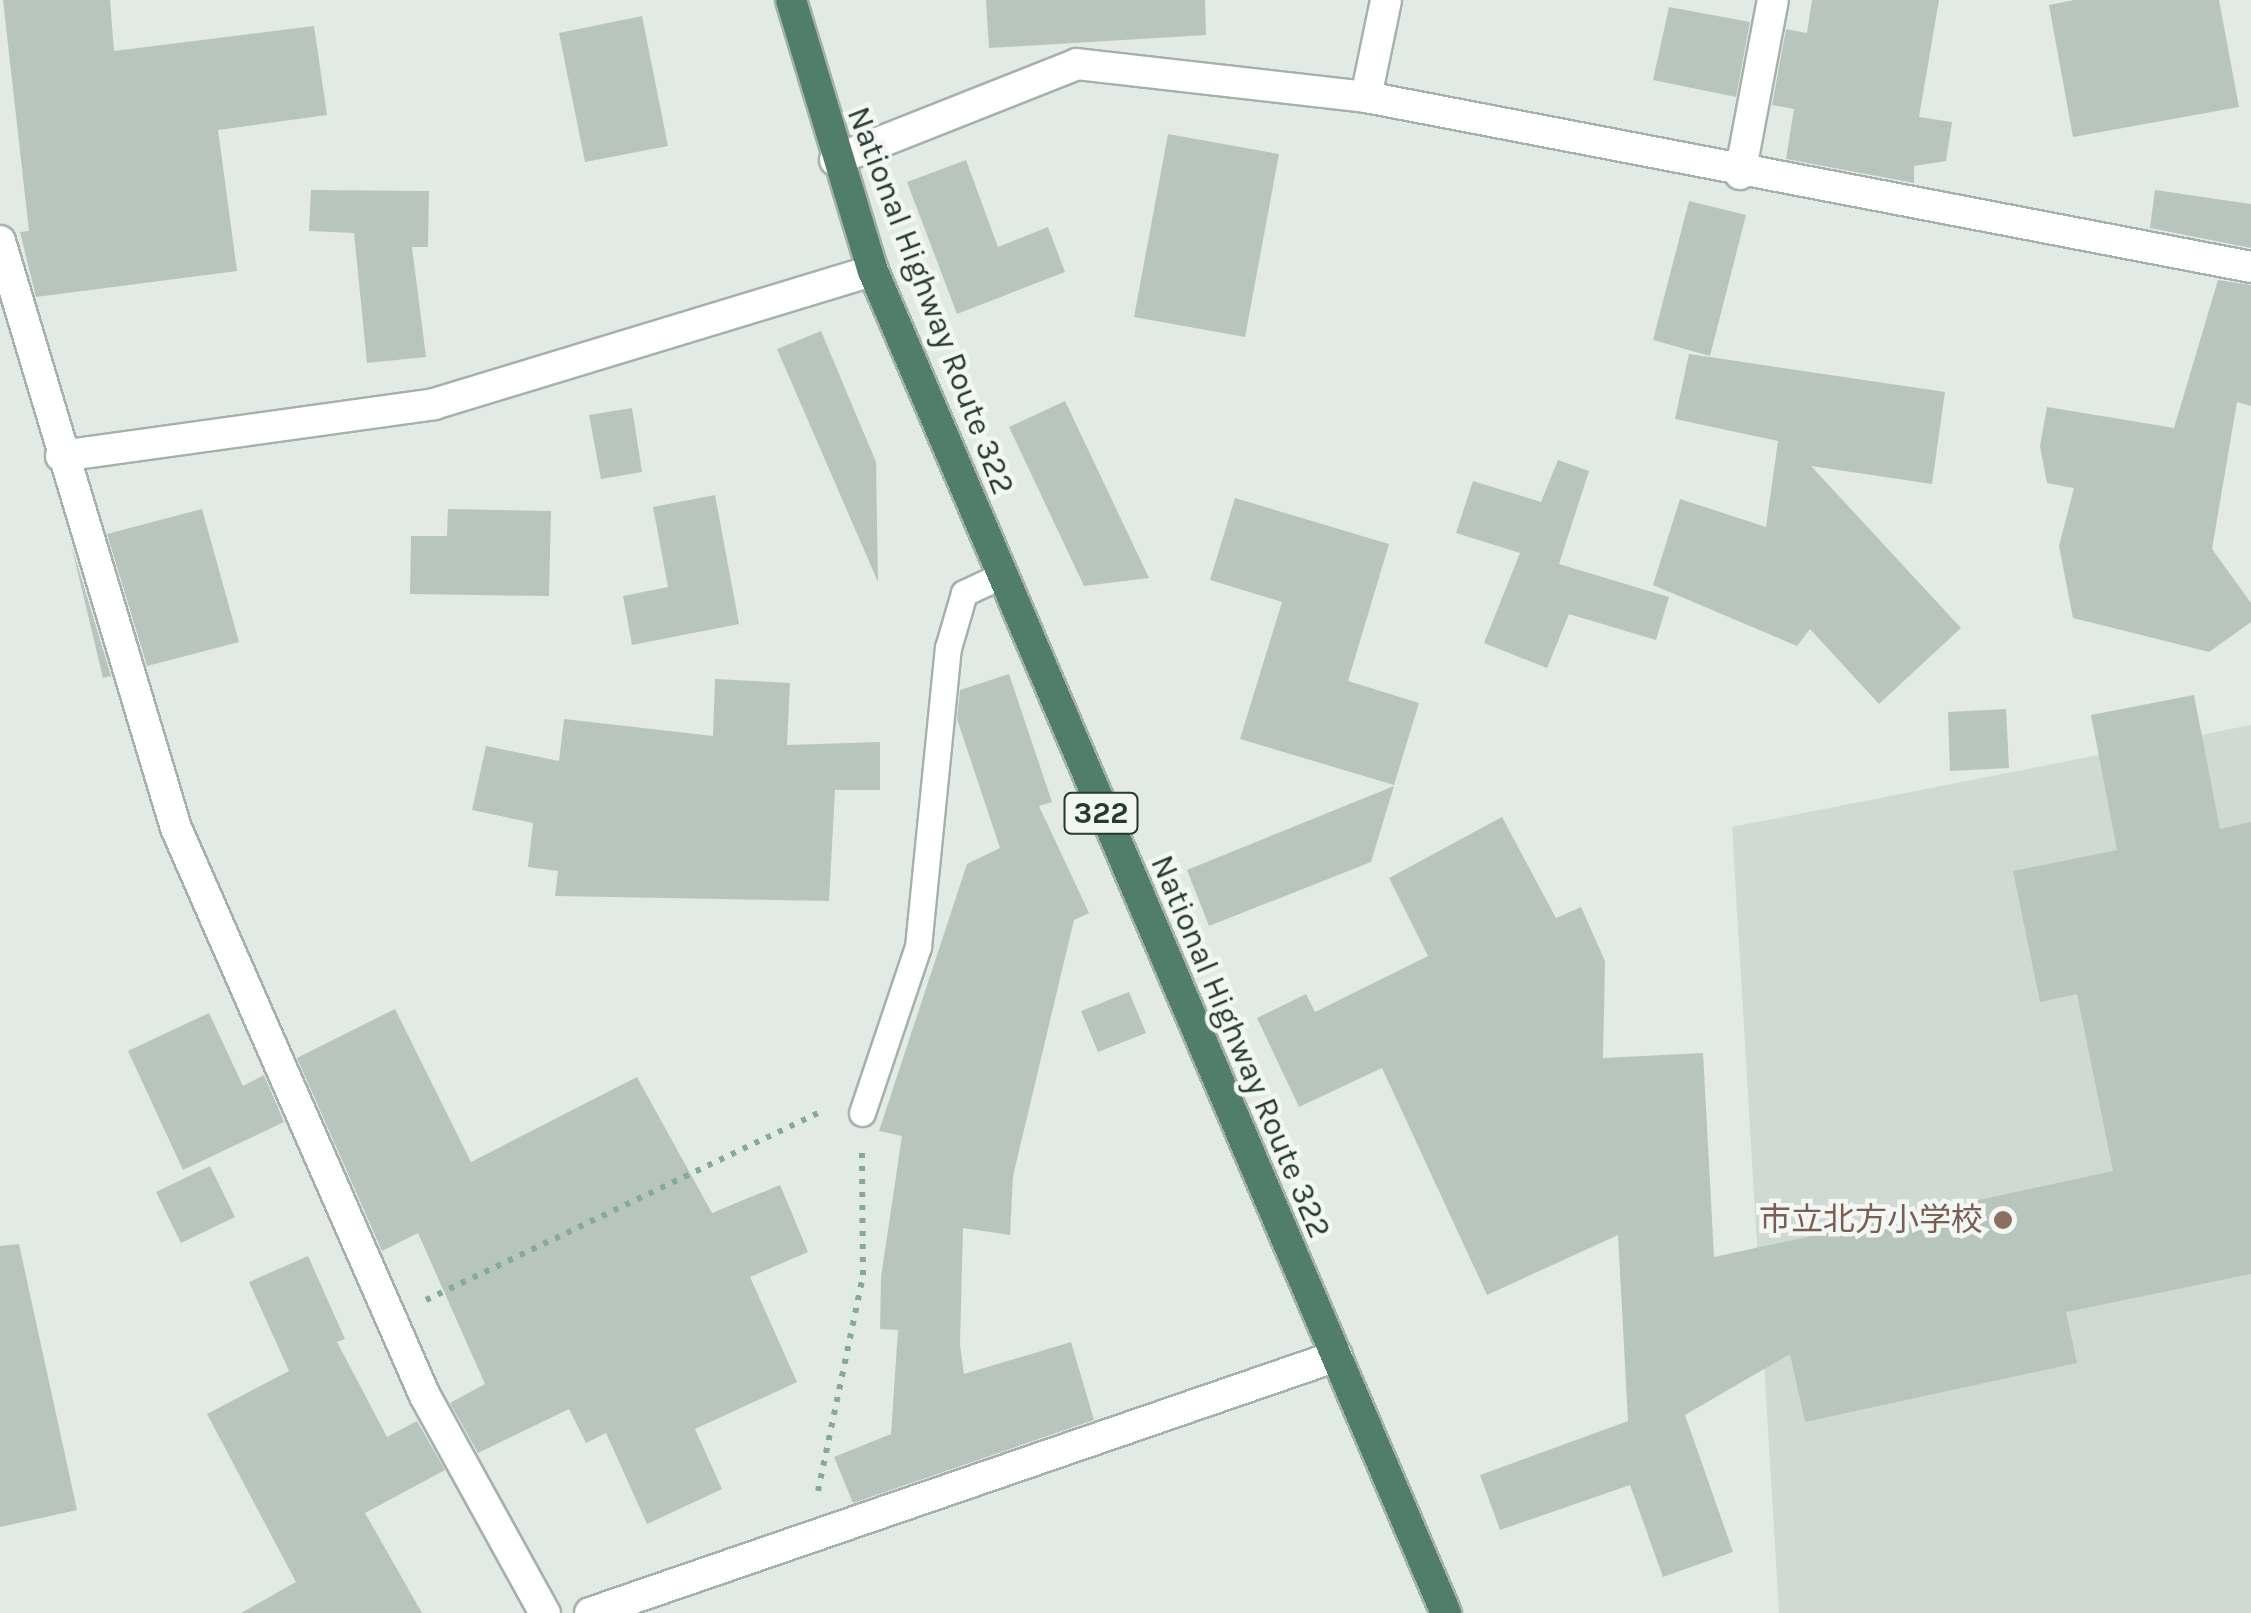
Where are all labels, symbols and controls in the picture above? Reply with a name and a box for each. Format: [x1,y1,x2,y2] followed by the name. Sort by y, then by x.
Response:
[838,102,1022,500] street label: National Highway Route 322
[1064,788,1138,838] road number: 322
[1142,850,1338,1244] street label: National Highway Route 322
[1759,1201,1983,1239] place label: 市立北方小学校
[1992,1209,2014,1231] marker: 市立北方小学校

